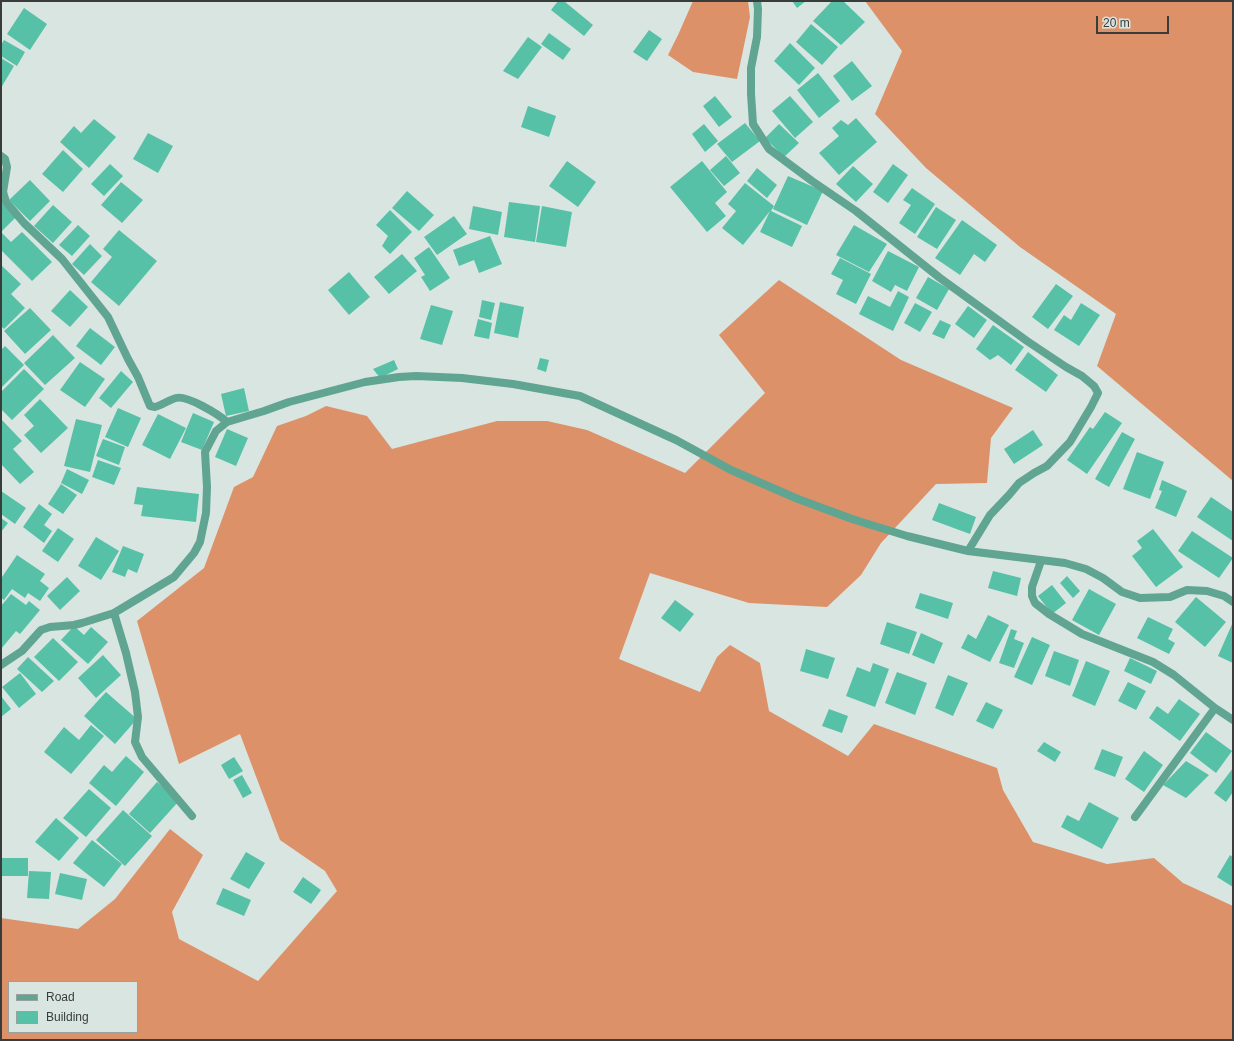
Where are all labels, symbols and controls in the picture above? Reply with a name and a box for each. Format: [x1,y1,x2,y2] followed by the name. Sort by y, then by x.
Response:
[1098,8,1171,34] scale bar
[1103,16,1130,30] text: 20 m
[8,981,138,1033] legend
[46,990,75,1004] text: Road
[46,1010,89,1024] text: Building

